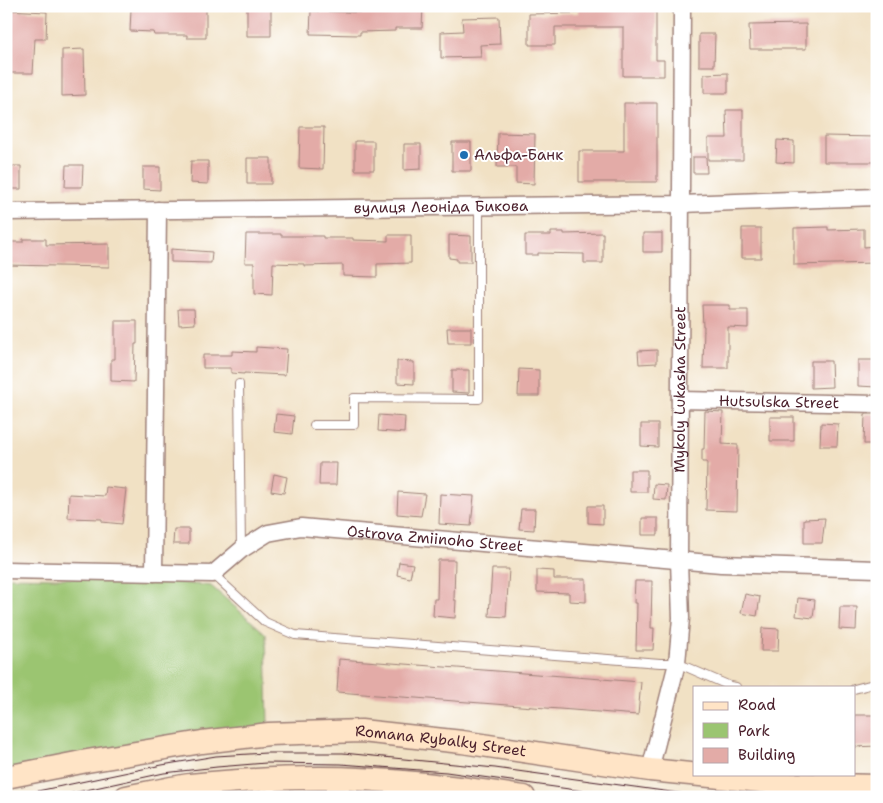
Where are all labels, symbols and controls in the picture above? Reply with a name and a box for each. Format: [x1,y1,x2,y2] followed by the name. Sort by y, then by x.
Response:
[474,145,563,165] place label: Альфа-Банк
[458,149,470,161] marker: Альфа-Банк
[354,196,529,218] street label: вулиця Леоніда Бикова
[669,306,690,473] street label: Mykoly Lukasha Street
[719,391,839,413] street label: Hutsulska Street
[346,521,524,557] street label: Ostrova Zmiinoho Street
[693,686,856,776] legend
[738,695,776,715] text: Road
[355,721,528,761] street label: Romana Rybalky Street
[738,721,770,741] text: Park
[738,745,795,765] text: Building

